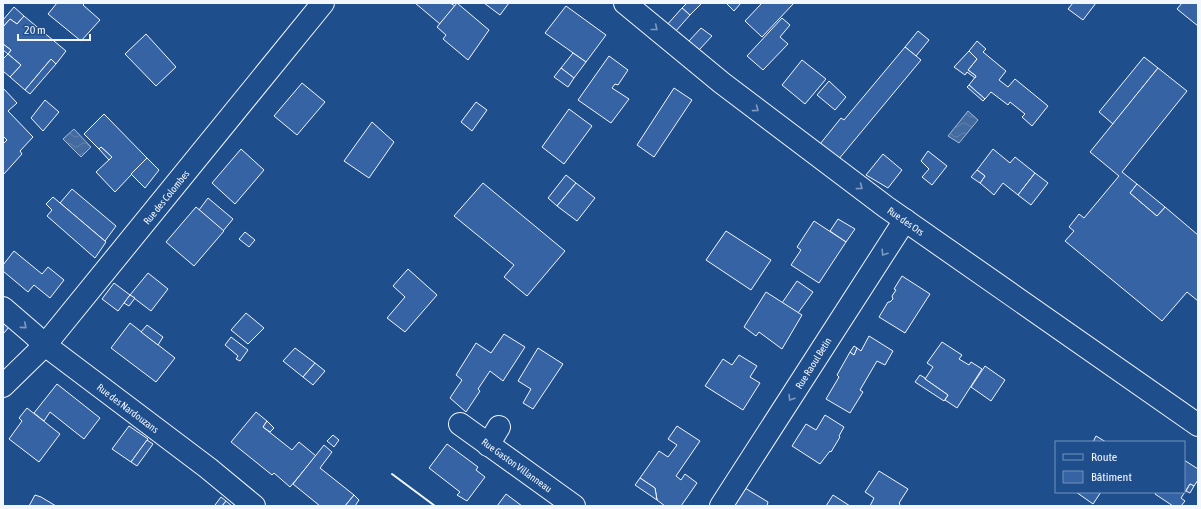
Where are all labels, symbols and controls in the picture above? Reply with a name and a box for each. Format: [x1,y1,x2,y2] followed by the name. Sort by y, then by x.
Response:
[18,16,90,42] scale bar
[24,23,46,37] text: 20 m
[650,23,657,30] one-way arrow
[752,104,759,111] one-way arrow
[141,168,192,227] street label: Rue des Colombes
[856,182,863,190] one-way arrow
[885,205,927,238] street label: Rue des Ors
[881,249,888,256] one-way arrow
[20,322,27,329] one-way arrow
[793,336,834,391] street label: Rue Raoul Betin
[95,382,161,435] street label: Rue des Nardouzans
[788,394,796,401] one-way arrow
[480,436,554,495] street label: Rue Gaston Villanneau
[1055,441,1185,493] legend
[1091,450,1117,464] text: Route
[1091,470,1132,484] text: Bâtiment

